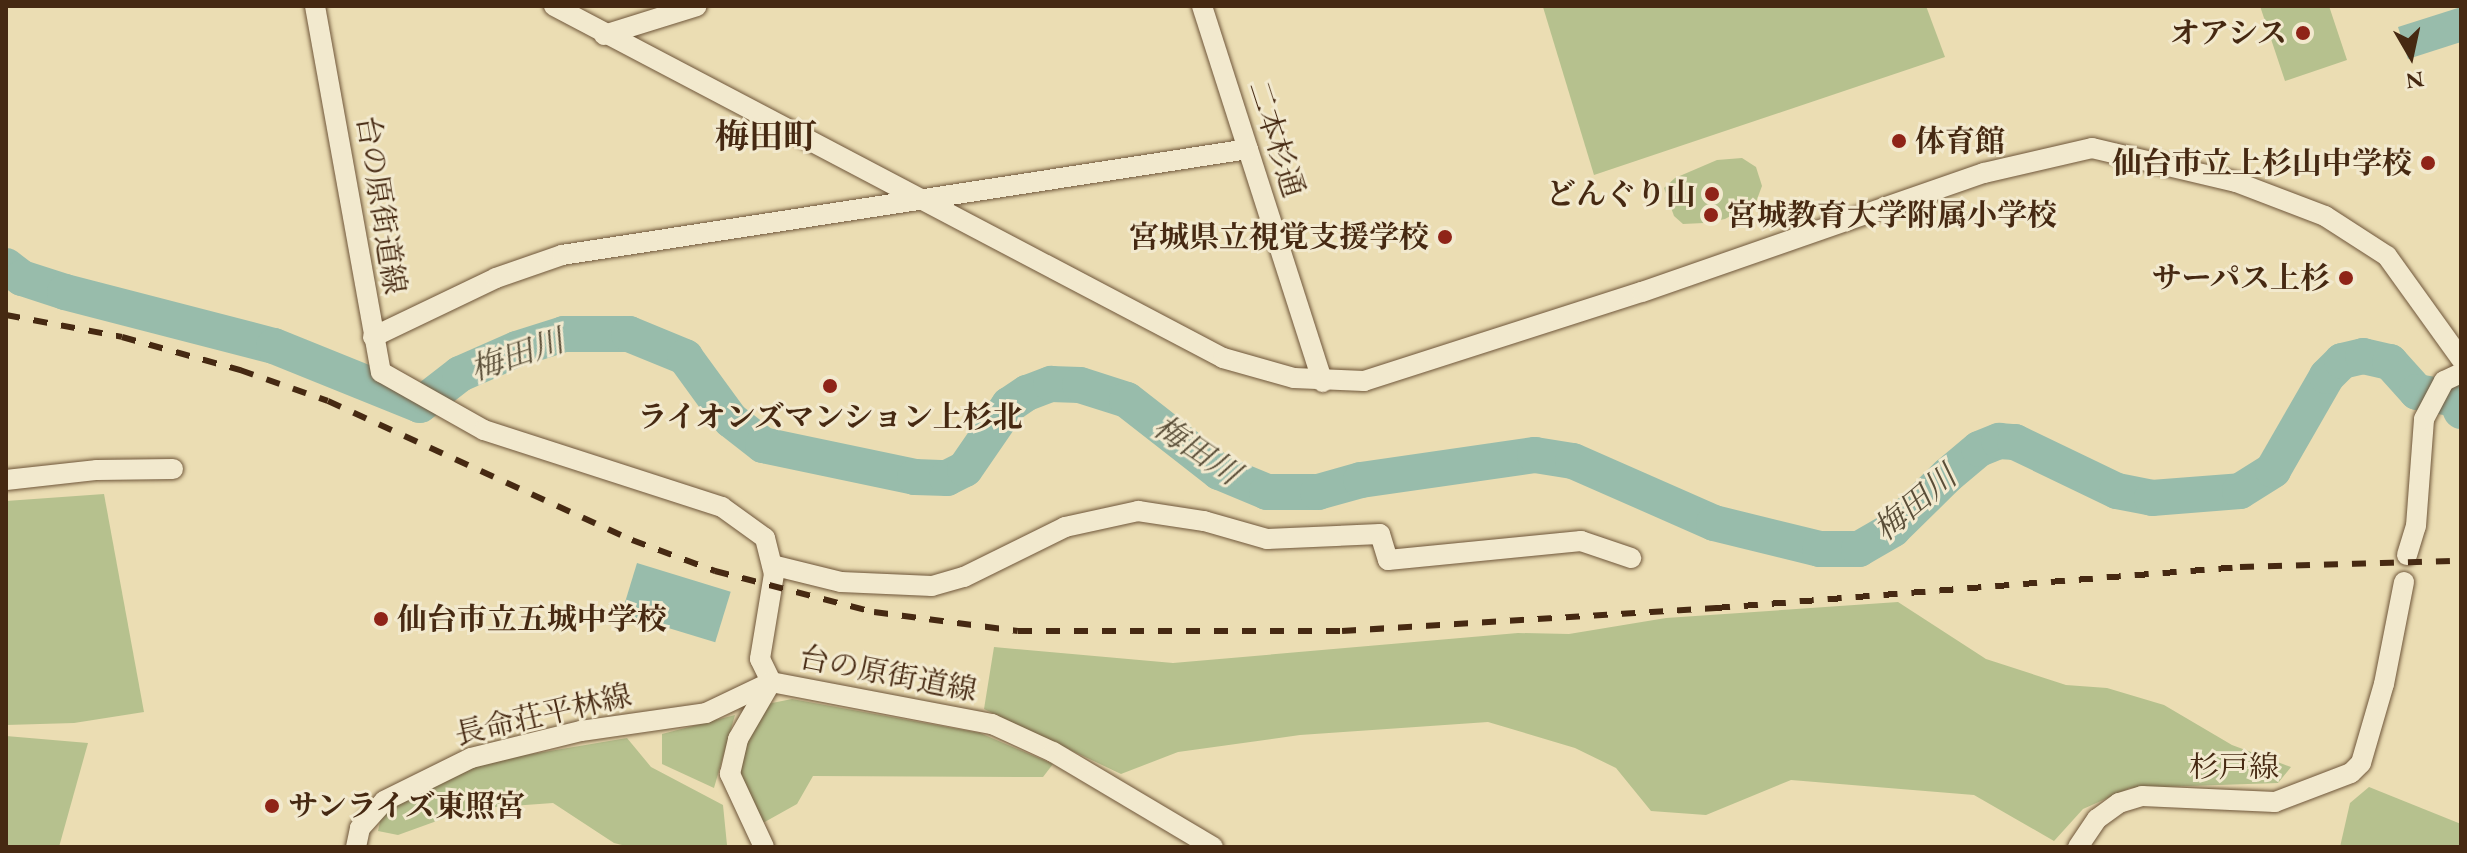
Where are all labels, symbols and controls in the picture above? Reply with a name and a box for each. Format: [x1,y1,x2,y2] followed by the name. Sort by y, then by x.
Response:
[2167,15,2287,51] place label: オアシス
[2371,16,2451,96] north arrow
[2294,24,2312,42] marker: オアシス
[2404,64,2426,96] text: N
[1240,76,1312,202] street label: 二本杉通
[349,113,413,297] street label: 台の原街道線
[715,117,817,157] district label: 梅田町
[1915,123,2005,159] place label: 体育館
[1890,132,1908,150] marker: 体育館
[2112,145,2412,181] place label: 仙台市立上杉山中学校
[2419,154,2437,172] marker: 仙台市立上杉山中学校
[1546,176,1696,212] place label: どんぐり山
[1703,185,1721,203] marker: どんぐり山
[1727,197,2057,233] place label: 宮城教育大学附属小学校
[1702,206,1720,224] marker: 宮城教育大学附属小学校
[1129,219,1429,255] place label: 宮城県立視覚支援学校
[1436,228,1454,246] marker: 宮城県立視覚支援学校
[2150,260,2330,296] place label: サーパス上杉
[2337,269,2355,287] marker: サーパス上杉
[465,321,569,389] water label: 梅田川
[821,377,839,395] marker: ライオンズマンション上杉北
[635,399,1025,435] place label: ライオンズマンション上杉北
[1146,407,1248,493] water label: 梅田川
[1866,457,1964,549] water label: 梅田川
[397,601,667,637] place label: 仙台市立五城中学校
[372,610,390,628] marker: 仙台市立五城中学校
[796,639,980,709] street label: 台の原街道線
[451,677,635,753] street label: 長命荘平林線
[2189,749,2279,785] street label: 杉戸線
[288,788,528,824] place label: サンライズ東照宮
[263,797,281,815] marker: サンライズ東照宮

